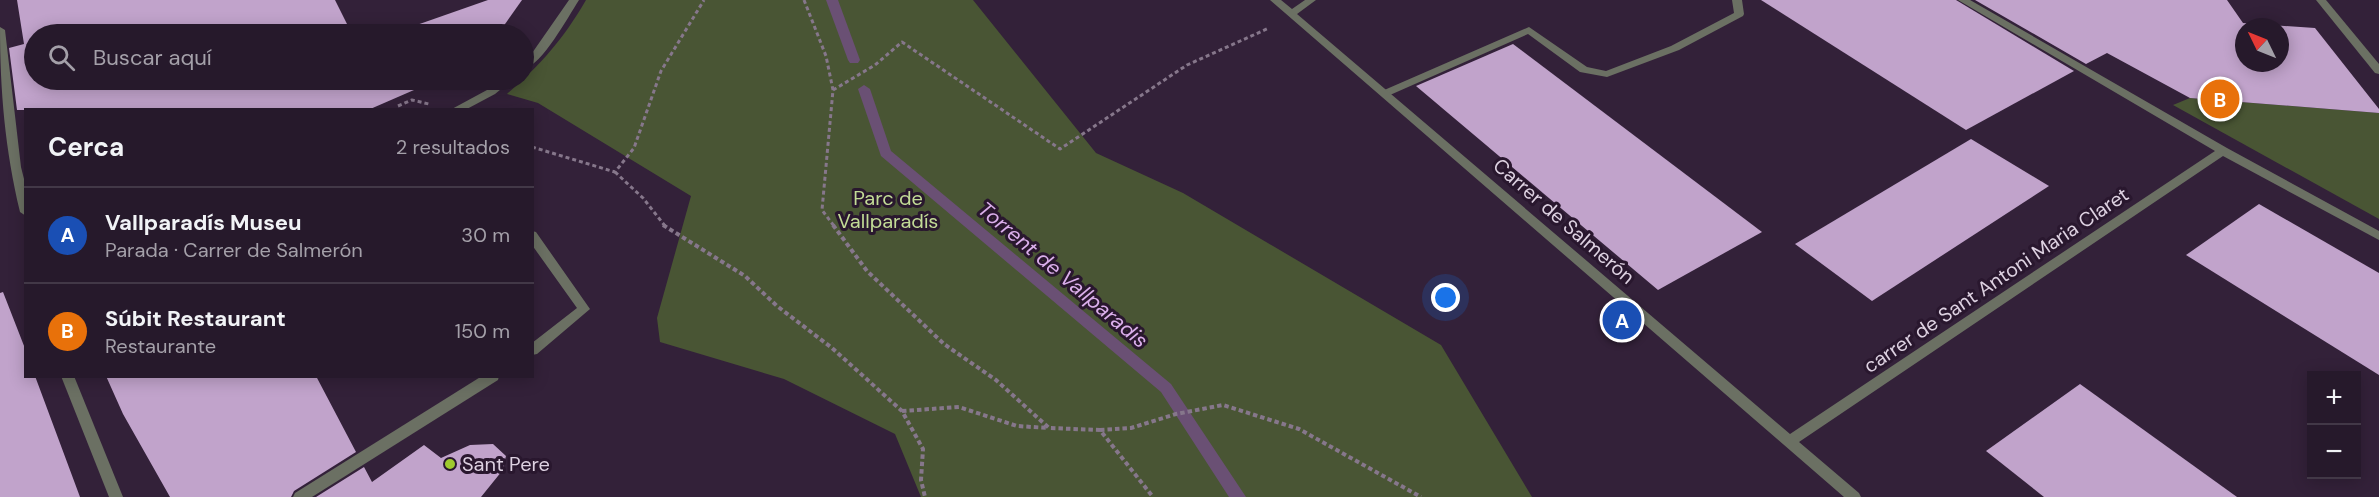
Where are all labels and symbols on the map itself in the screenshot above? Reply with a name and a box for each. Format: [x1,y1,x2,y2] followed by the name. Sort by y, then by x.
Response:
[2235,18,2289,72] north arrow
[2200,76,2240,122] pin: B
[1488,152,1640,290] street label: Carrer de Salmerón
[1858,181,2134,379] street label: carrer de Sant Antoni Maria Claret
[838,185,938,234] park label: Parc de Vallparadís
[972,196,1154,354] water label: Torrent de Vallparadis
[1431,283,1460,312] your location
[1602,298,1642,342] pin: A
[462,451,550,477] place label: Sant Pere
[443,457,457,471] marker: Sant Pere

